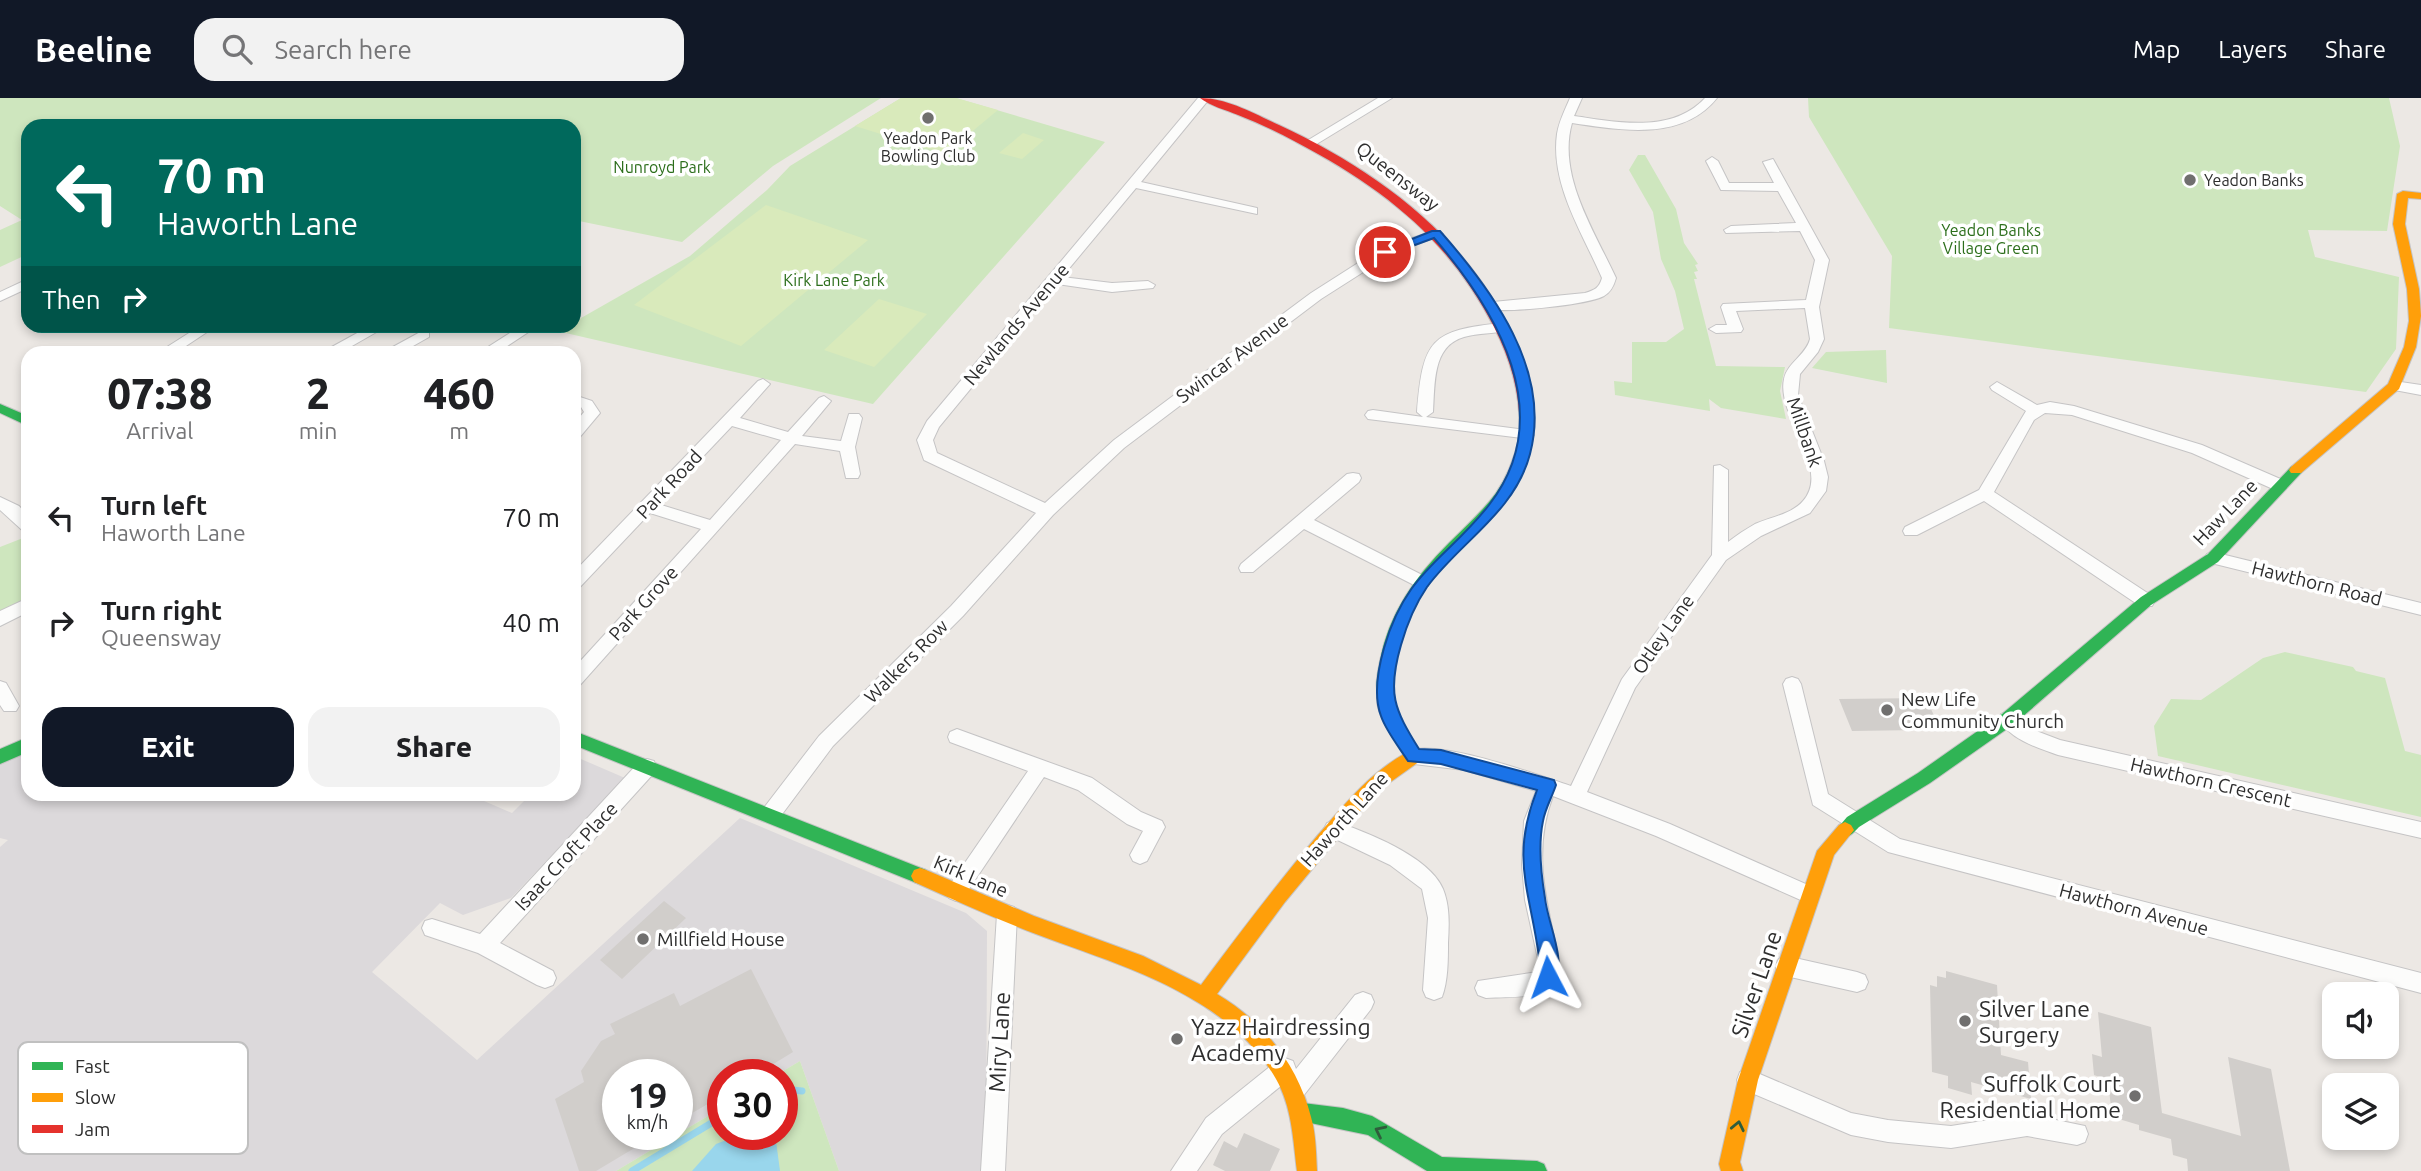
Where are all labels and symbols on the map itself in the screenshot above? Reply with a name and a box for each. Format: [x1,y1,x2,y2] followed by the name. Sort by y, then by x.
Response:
[920,110,936,126] marker: Yeadon Park Bowling Club
[881,129,975,165] place label: Yeadon Park Bowling Club
[1352,137,1444,215] street label: Queensway
[613,158,711,176] park label: Nunroyd Park
[2204,171,2304,189] place label: Yeadon Banks
[2182,172,2198,188] marker: Yeadon Banks
[1941,221,2041,257] park label: Yeadon Banks Village Green
[1355,222,1415,282] pin
[959,259,1073,389] street label: Newlands Avenue
[783,271,885,289] park label: Kirk Lane Park
[1172,309,1292,407] street label: Swincar Avenue
[1783,394,1827,470] street label: Millbank
[632,445,706,523] street label: Park Road
[2188,475,2262,549] street label: Haw Lane
[2250,556,2384,610] street label: Hawthorn Road
[604,561,682,645] street label: Park Grove
[1628,590,1698,678] street label: Otley Lane
[860,614,953,707] street label: Walkers Row
[1901,688,2064,732] place label: New Life Community Church
[1879,702,1895,718] marker: New Life Community Church
[2128,753,2294,811] street label: Hawthorn Crescent
[1296,767,1392,871] street label: Haworth Lane
[510,797,622,915] street label: Isaac Croft Place
[931,851,1011,901] street label: Kirk Lane
[2057,879,2211,939] street label: Hawthorn Avenue
[657,928,785,950] place label: Millfield House
[1726,928,1786,1040] street label: Silver Lane
[635,931,651,947] marker: Millfield House
[1511,940,1585,1014] position arrow
[984,991,1014,1093] street label: Miry Lane
[1979,996,2090,1047] place label: Silver Lane Surgery
[1957,1013,1973,1029] marker: Silver Lane Surgery
[1191,1014,1371,1065] place label: Yazz Hairdressing Academy
[1169,1031,1185,1047] marker: Yazz Hairdressing Academy
[18,1042,248,1154] legend
[75,1055,110,1077] text: Fast
[707,1059,798,1150] speed limit sign: 30
[1939,1071,2121,1122] place label: Suffolk Court Residential Home
[75,1086,116,1108] text: Slow
[2127,1088,2143,1104] marker: Suffolk Court Residential Home
[75,1118,111,1140] text: Jam
[1729,1120,1744,1132] one-way arrow
[1375,1125,1387,1139] one-way arrow

